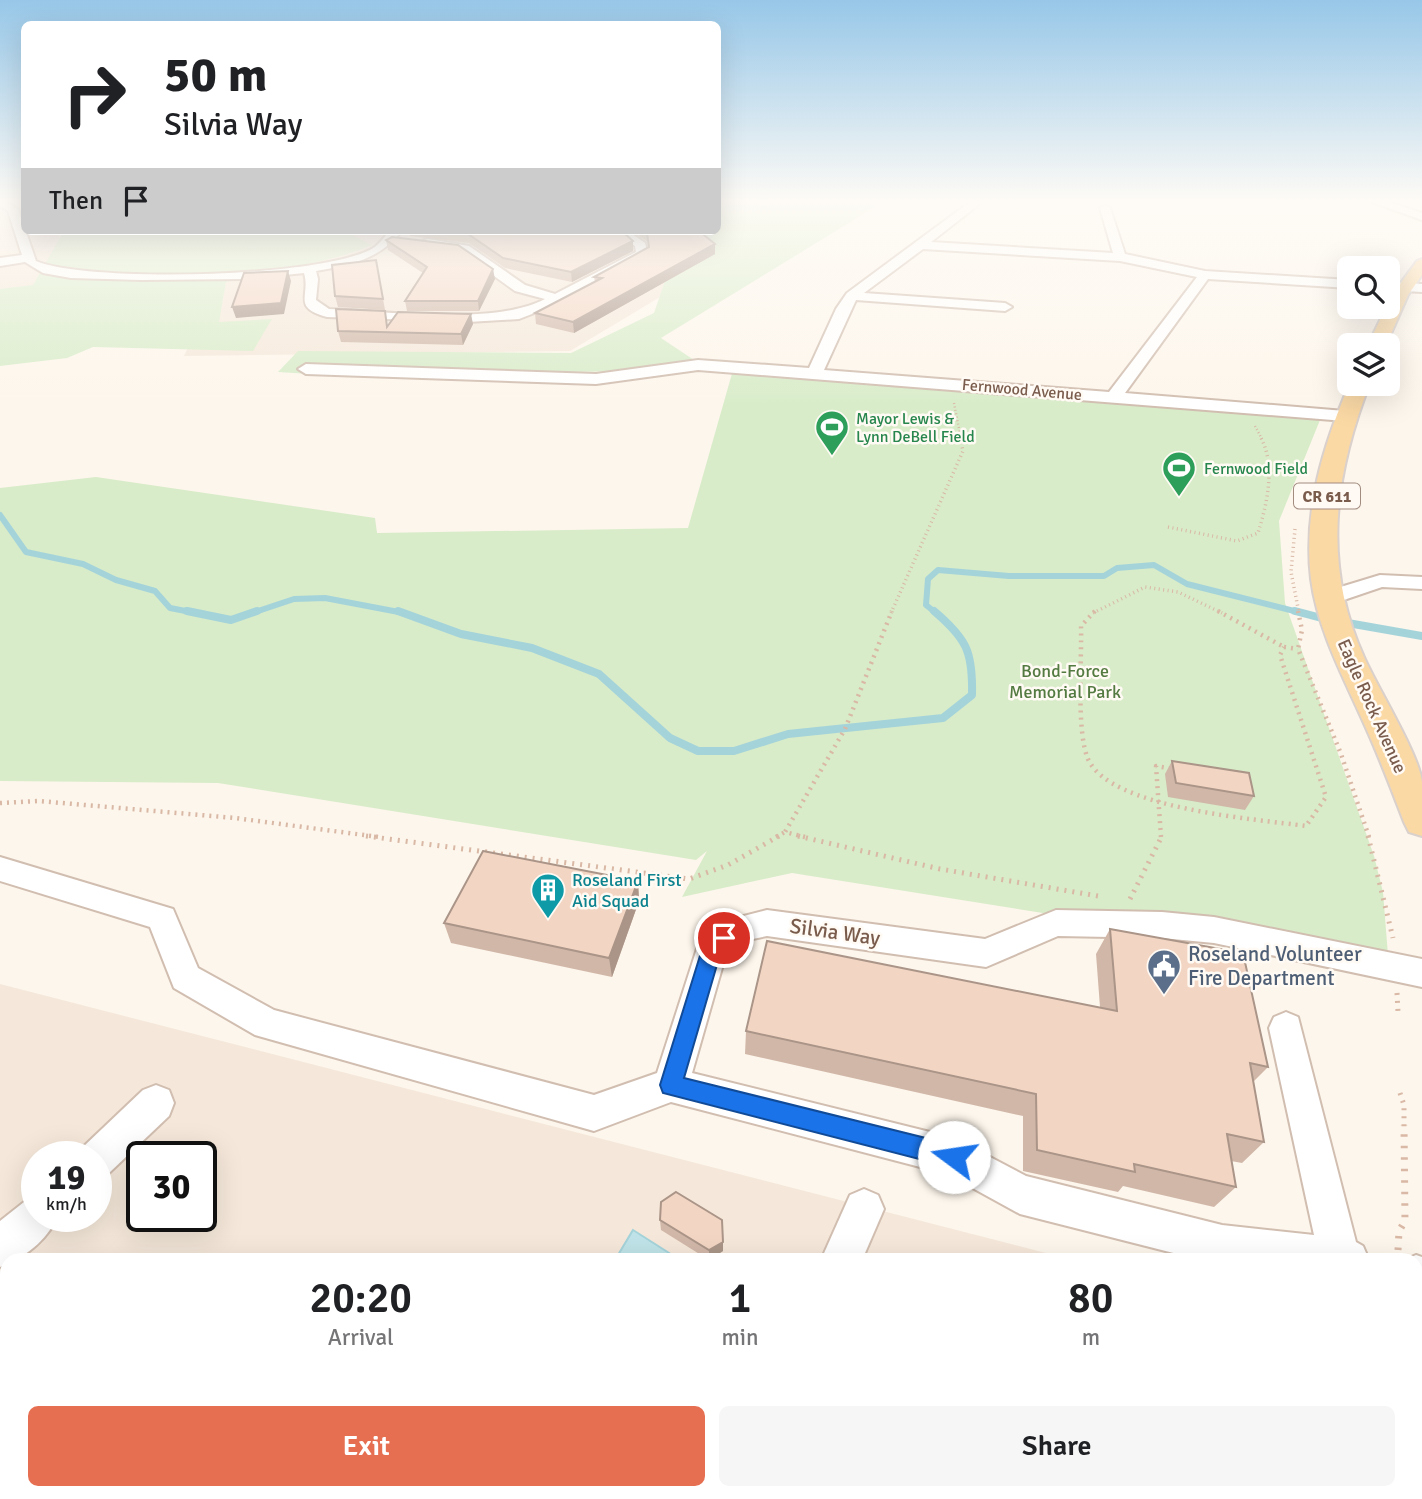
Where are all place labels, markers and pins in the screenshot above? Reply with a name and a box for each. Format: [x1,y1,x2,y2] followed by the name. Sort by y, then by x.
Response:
[813,408,851,457] sports icon: Mayor Lewis & Lynn DeBell Field
[856,409,975,447] place label: Mayor Lewis & Lynn DeBell Field
[1160,449,1198,498] sports icon: Fernwood Field
[1204,459,1308,479] place label: Fernwood Field
[572,869,682,912] place label: Roseland First Aid Squad
[529,871,567,920] building icon: Roseland First Aid Squad
[694,908,754,968] pin
[1188,941,1362,991] place label: Roseland Volunteer Fire Department
[1145,947,1183,996] public building icon: Roseland Volunteer Fire Department

